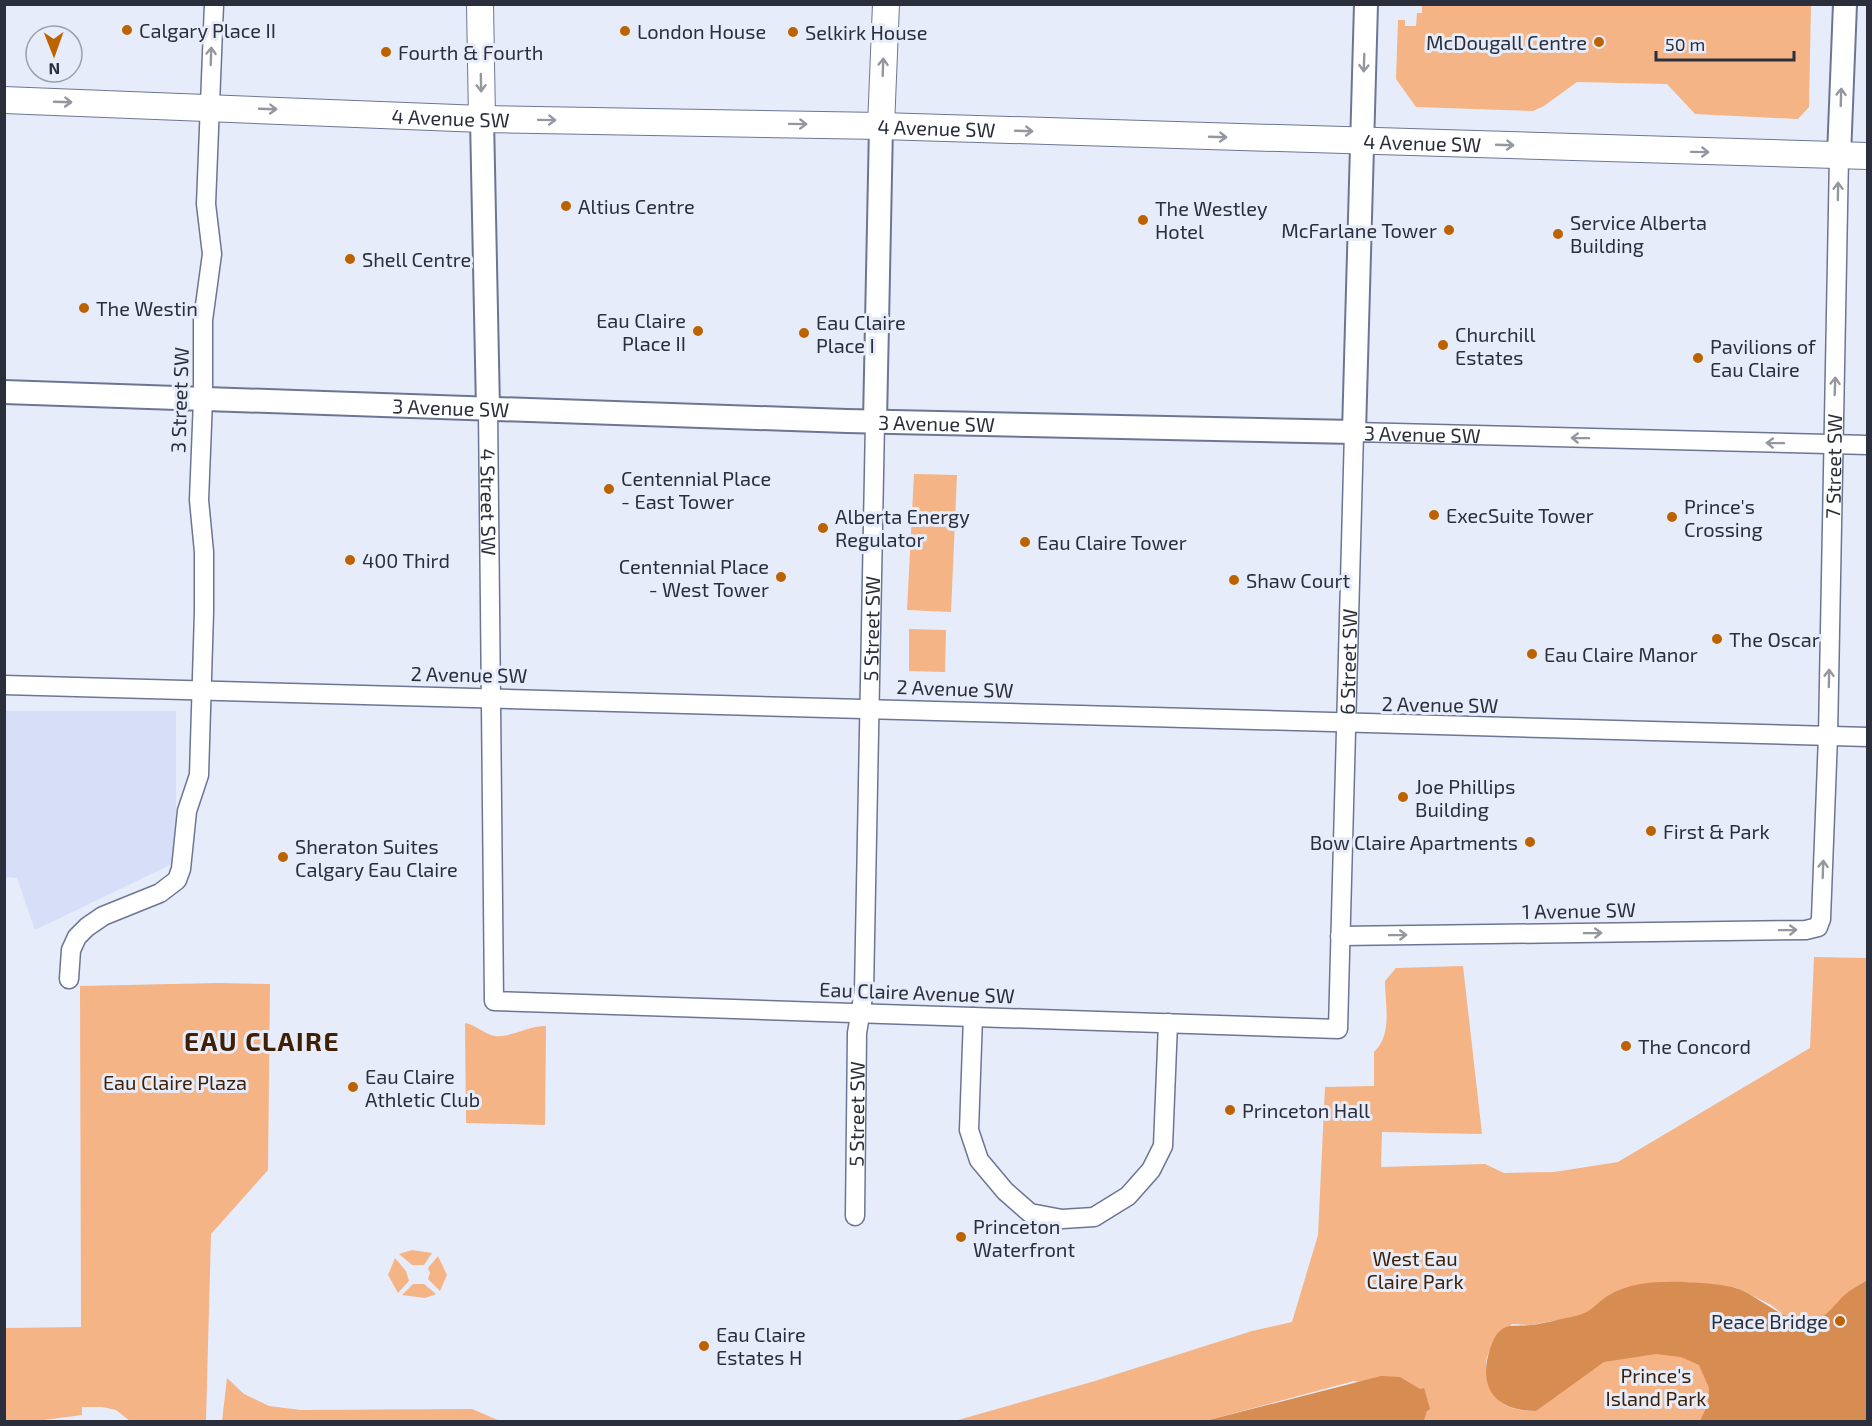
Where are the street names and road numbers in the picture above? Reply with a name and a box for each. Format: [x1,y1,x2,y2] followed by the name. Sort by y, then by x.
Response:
[391,103,510,131] street label: 4 Avenue SW
[877,114,996,141] street label: 4 Avenue SW
[1363,129,1482,156] street label: 4 Avenue SW
[165,347,193,453] street label: 3 Street SW
[392,393,510,421] street label: 3 Avenue SW
[878,410,995,436] street label: 3 Avenue SW
[1820,413,1846,519] street label: 7 Street SW
[1364,420,1481,447] street label: 3 Avenue SW
[476,448,501,556] street label: 4 Street SW
[858,576,884,682] street label: 5 Street SW
[1334,608,1361,715] street label: 6 Street SW
[410,661,528,687] street label: 2 Avenue SW
[896,674,1014,702] street label: 2 Avenue SW
[1381,691,1499,717] street label: 2 Avenue SW
[1522,897,1636,923] street label: 1 Avenue SW
[819,977,1015,1007] street label: Eau Claire Avenue SW
[844,1061,869,1167] street label: 5 Street SW

